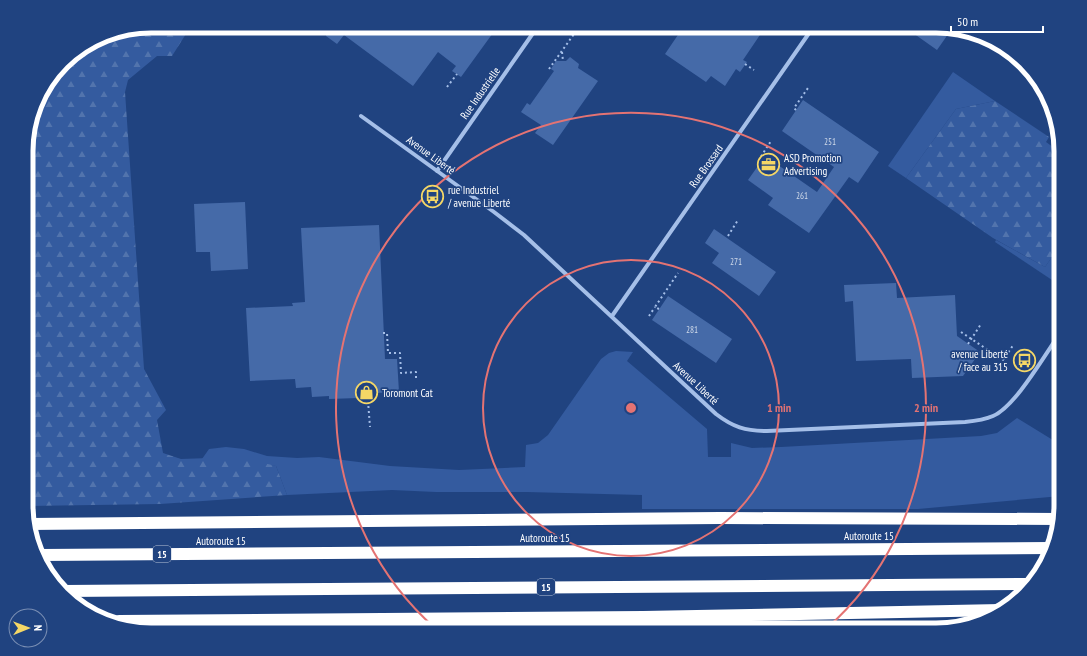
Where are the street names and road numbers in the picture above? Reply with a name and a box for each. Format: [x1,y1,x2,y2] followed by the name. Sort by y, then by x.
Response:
[457,64,503,122] street label: Rue Industrielle
[404,133,459,178] street label: Avenue Liberté
[686,142,726,190] street label: Rue Brossard
[670,358,722,408] street label: Avenue Liberté
[844,529,894,543] street label: Autoroute 15
[520,531,570,545] street label: Autoroute 15
[196,534,246,548] street label: Autoroute 15
[153,546,171,562] road number: 15
[537,579,555,595] road number: 15

